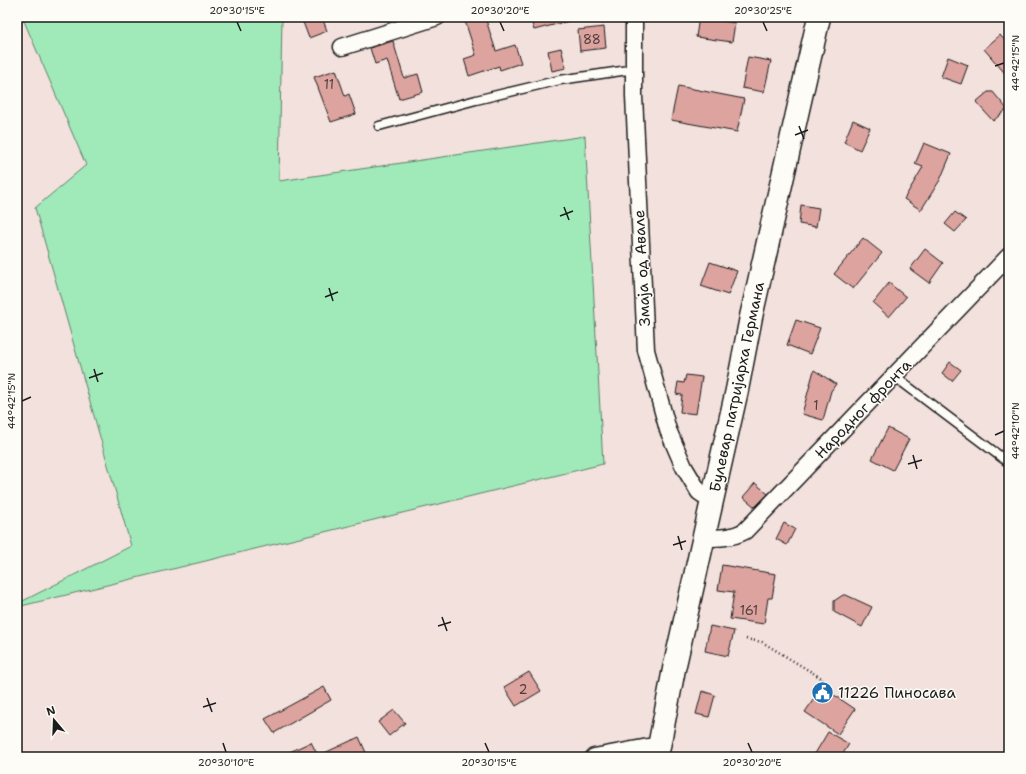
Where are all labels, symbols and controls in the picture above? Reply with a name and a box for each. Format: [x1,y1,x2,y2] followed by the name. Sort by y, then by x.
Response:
[209,4,265,17] text: 20°30'15"E
[470,4,530,17] text: 20°30'20"E
[734,4,792,17] text: 20°30'25"E
[583,31,601,48] house number: 88
[1009,35,1022,91] text: 44°42'15"N
[324,76,334,93] house number: 11
[629,209,655,327] street label: Змаја од Авале
[705,279,769,494] street label: Булевар патријарха Германа
[810,355,916,463] street label: Народног фронта
[5,373,18,429] text: 44°42'15"N
[813,397,819,414] house number: 1
[1009,402,1022,460] text: 44°42'10"N
[740,602,758,619] house number: 161
[810,680,836,706] public building icon: 11226 Пиносава
[518,681,528,698] house number: 2
[838,683,957,703] place label: 11226 Пиносава
[34,700,74,740] north arrow
[44,702,58,720] text: N
[198,756,254,769] text: 20°30'10"E
[461,756,517,769] text: 20°30'15"E
[722,756,782,769] text: 20°30'20"E

